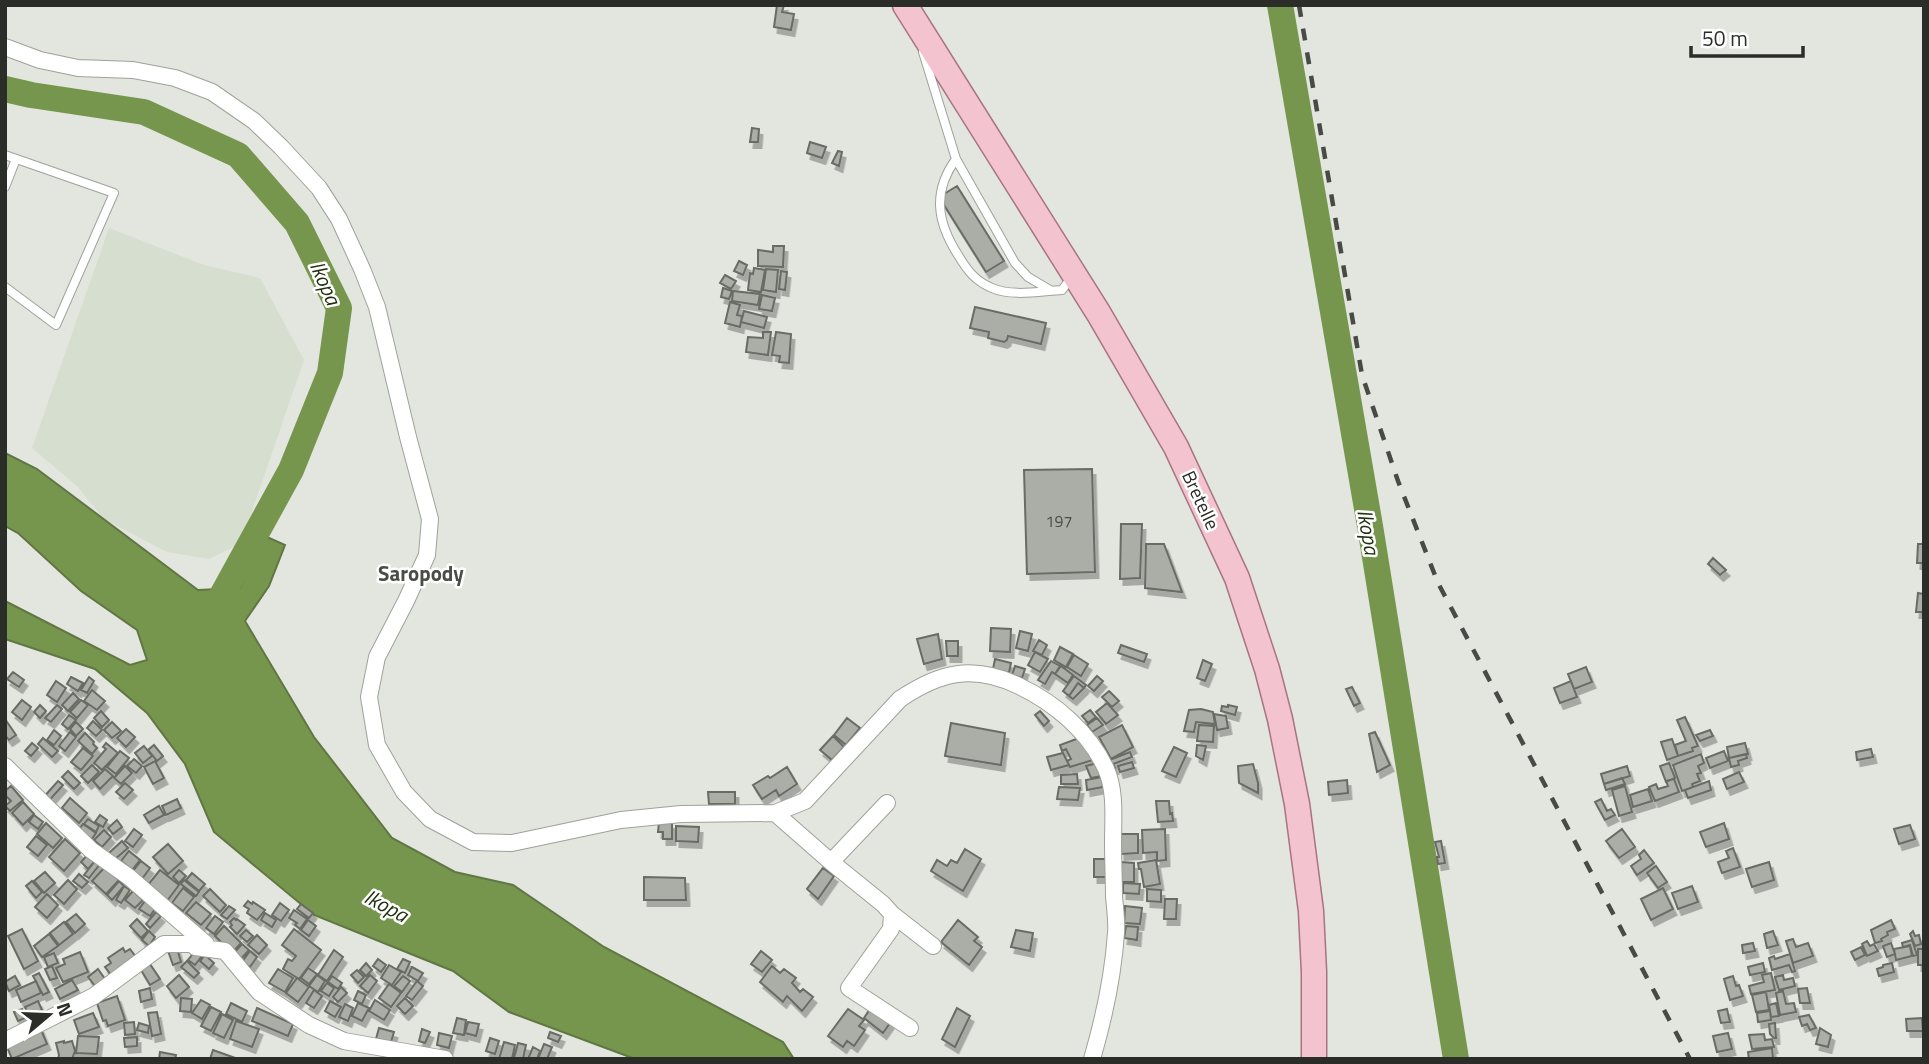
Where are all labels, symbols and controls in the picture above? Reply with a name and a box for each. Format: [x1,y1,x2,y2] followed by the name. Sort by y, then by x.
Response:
[1691,14,1803,58] scale bar
[1702,22,1748,54] text: 50 m
[302,255,350,311] water label: Ikopa
[1175,465,1228,534] street label: Bretelle
[1349,507,1389,558] water label: Ikopa
[1046,509,1072,533] house number: 197
[378,557,464,589] district label: Saropody
[359,880,415,931] water label: Ikopa
[14,980,84,1050] north arrow
[50,998,81,1020] text: N

